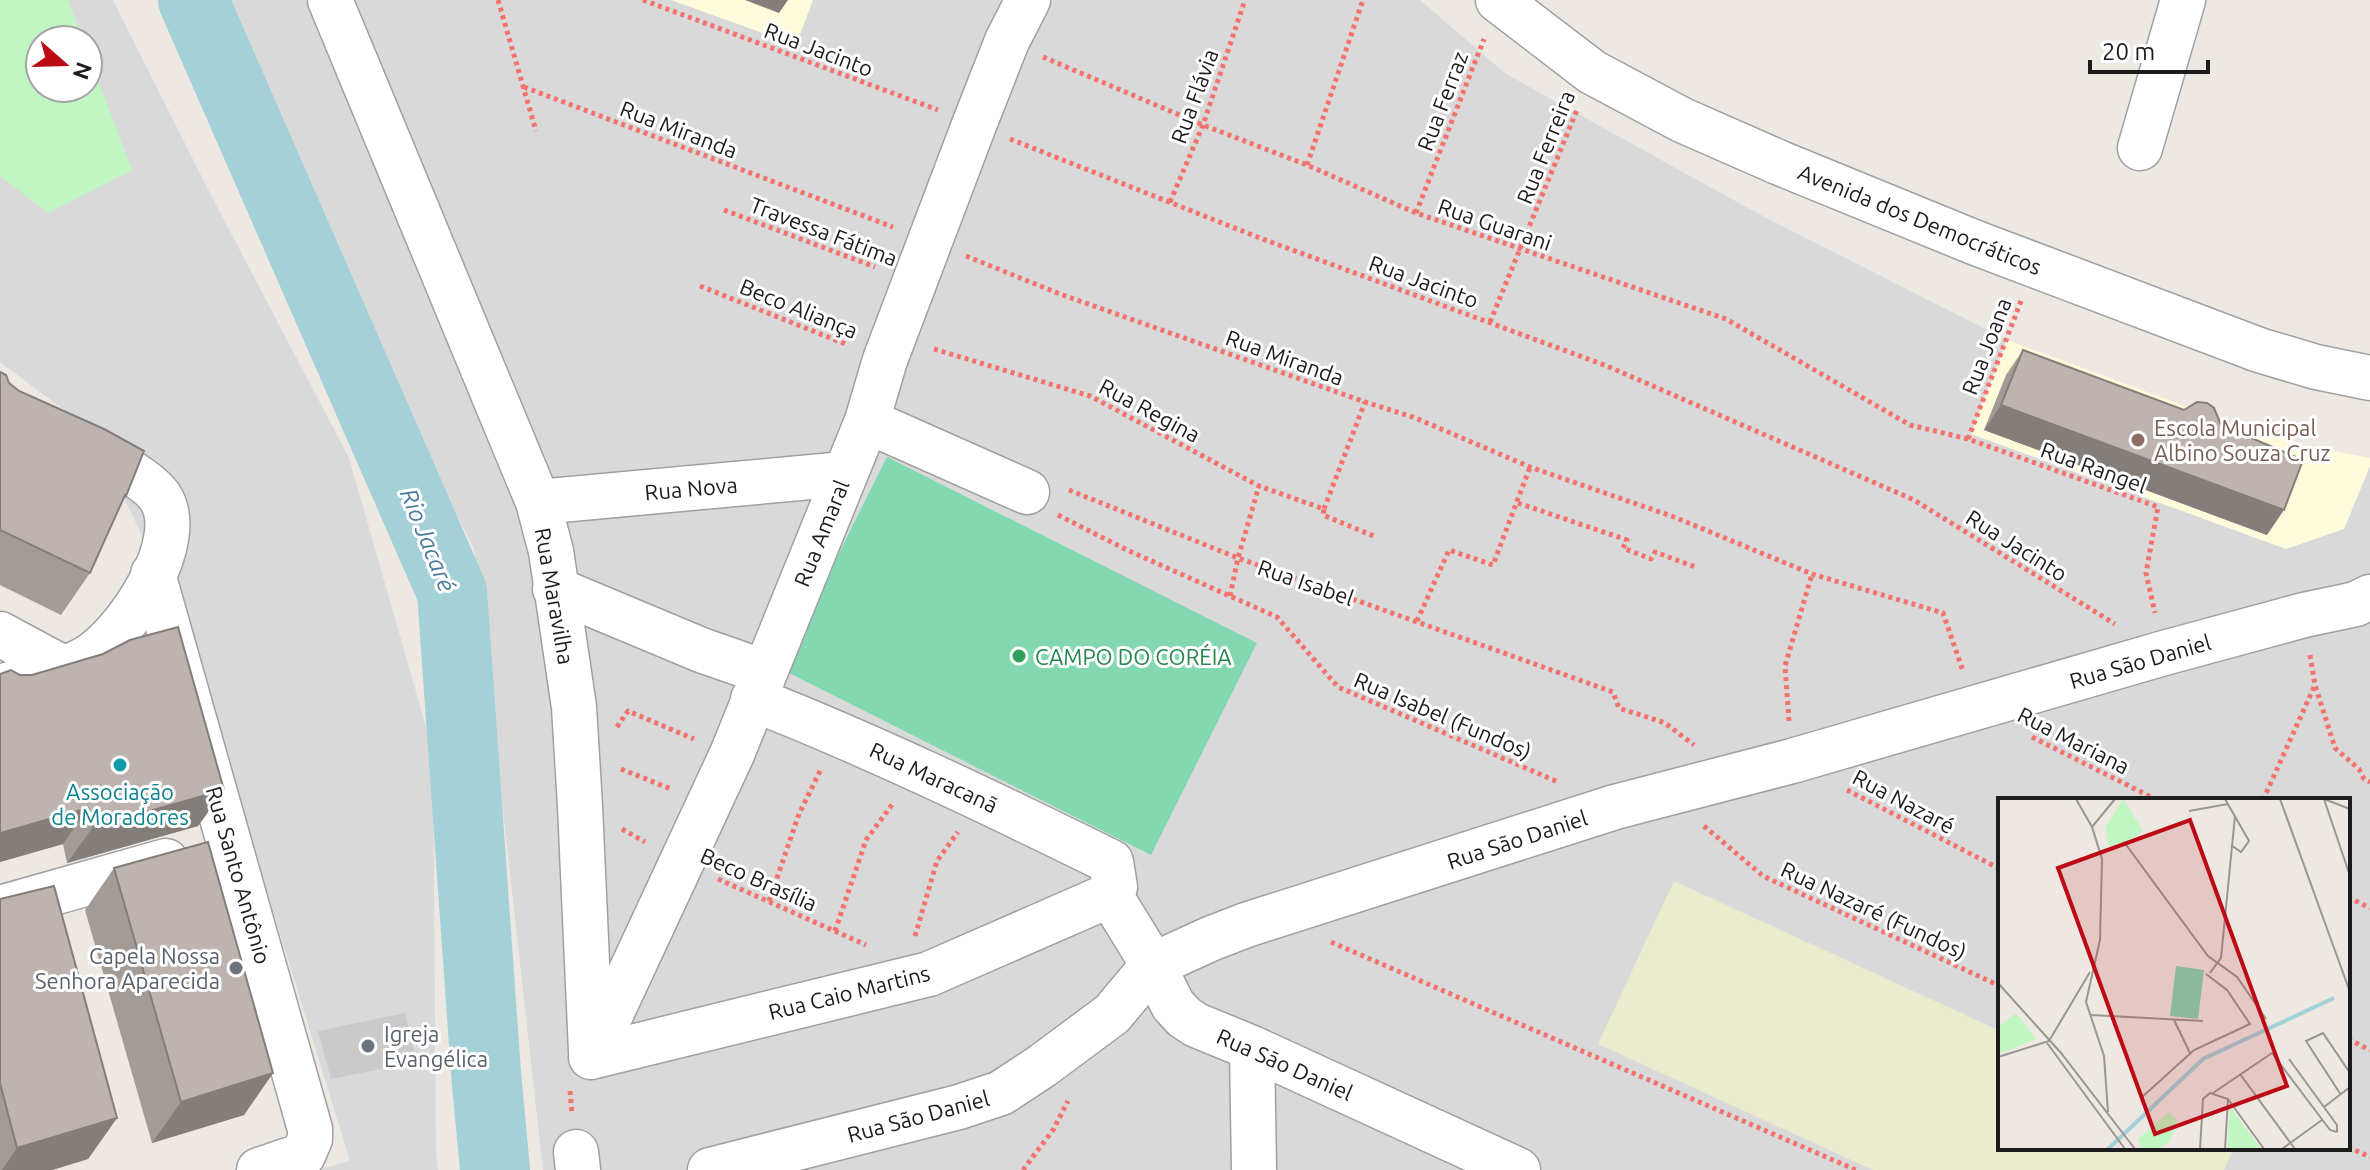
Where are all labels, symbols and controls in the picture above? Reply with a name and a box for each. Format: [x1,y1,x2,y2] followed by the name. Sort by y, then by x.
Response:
[761,17,877,81] street label: Rua Jacinto
[24,24,104,104] north arrow
[2090,24,2208,74] scale bar
[2102,38,2155,65] text: 20 m
[1165,45,1223,147] street label: Rua Flávia
[1412,48,1472,154] street label: Rua Ferraz
[69,59,98,83] text: N
[1511,87,1579,207] street label: Rua Ferreira
[617,95,741,163] street label: Rua Miranda
[1795,159,2045,279] street label: Avenida dos Democráticos
[747,191,901,271] street label: Travessa Fátima
[1435,193,1555,255] street label: Rua Guarani
[1366,250,1482,312] street label: Rua Jacinto
[736,273,862,343] street label: Beco Aliança
[1956,294,2016,398] street label: Rua Joana
[1223,324,1347,390] street label: Rua Miranda
[1095,373,1205,447] street label: Rua Regina
[2154,415,2331,465] place label: Escola Municipal Albino Souza Cruz
[2129,431,2147,449] marker: Escola Municipal Albino Souza Cruz
[2038,436,2151,498] street label: Rua Rangel
[644,471,738,505] street label: Rua Nova
[788,476,854,590] street label: Rua Amaral
[395,485,461,595] water label: Rio Jacaré
[1962,504,2072,586] street label: Rua Jacinto
[531,526,579,666] street label: Rua Maravilha
[1255,554,1358,610] street label: Rua Isabel
[2066,629,2214,693] street label: Rua São Daniel
[1035,643,1232,669] place label: CAMPO DO CORÉIA
[1010,647,1028,665] marker: CAMPO DO CORÉIA
[1350,666,1535,765] street label: Rua Isabel (Fundos)
[2014,701,2134,779] street label: Rua Mariana
[866,737,1002,817] street label: Rua Maracanã
[111,756,129,774] marker: Associação de Moradores
[1849,764,1959,838] street label: Rua Nazaré
[51,779,189,829] place label: Associação de Moradores
[202,783,276,967] street label: Rua Santo Antônio
[1998,798,2350,1150] inset map
[1444,804,1591,873] street label: Rua São Daniel
[697,842,821,916] street label: Beco Brasília
[1777,856,1971,965] street label: Rua Nazaré (Fundos)
[35,943,220,993] place label: Capela Nossa Senhora Aparecida
[227,959,245,977] marker: Capela Nossa Senhora Aparecida
[766,960,932,1024] street label: Rua Caio Martins
[384,1021,488,1071] place label: Igreja Evangélica
[1213,1023,1357,1105] street label: Rua Sāo Daniel
[359,1037,377,1055] marker: Igreja Evangélica
[844,1085,992,1147] street label: Rua São Daniel

